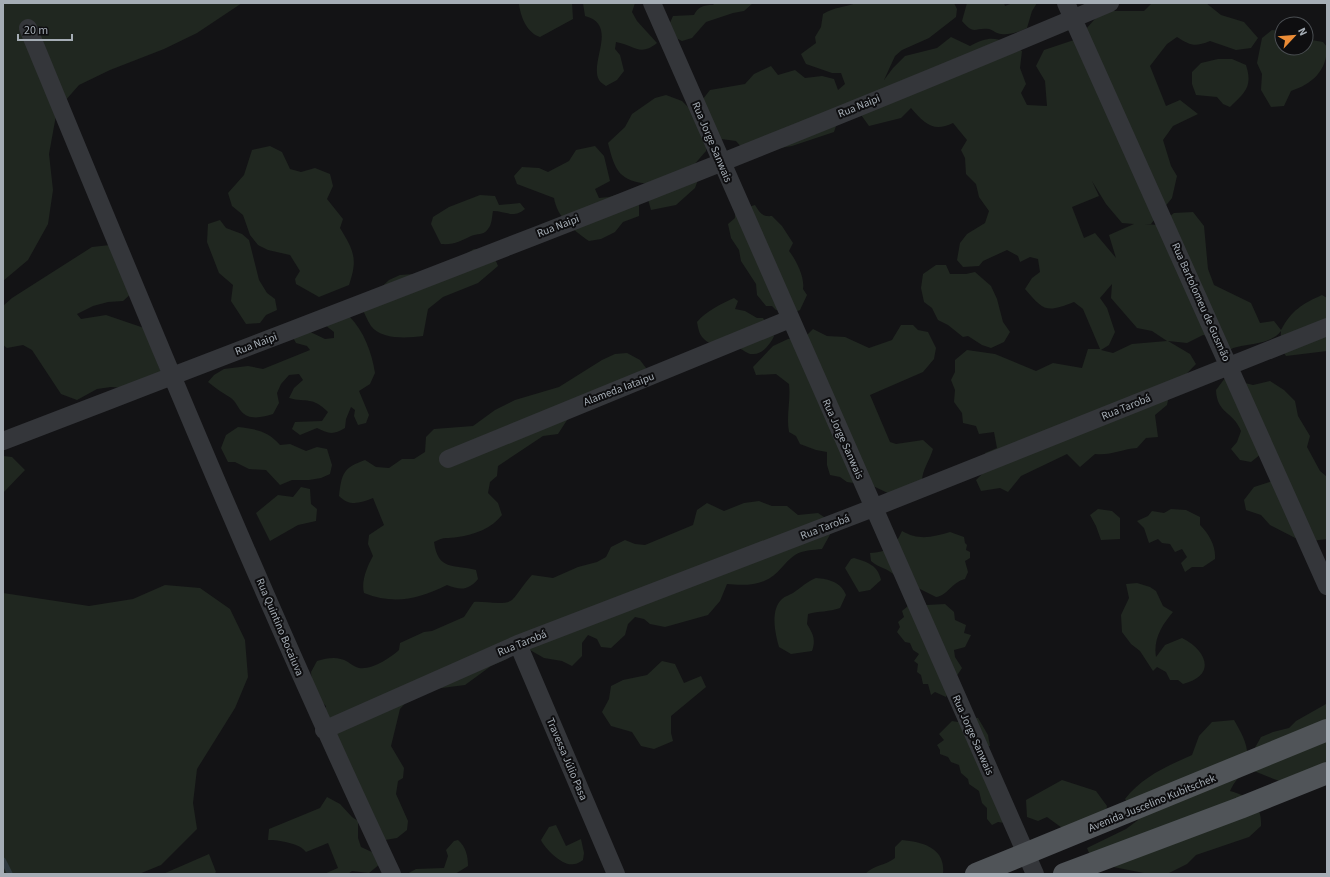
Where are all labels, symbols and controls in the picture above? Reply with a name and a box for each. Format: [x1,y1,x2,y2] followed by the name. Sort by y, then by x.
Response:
[18,16,72,42] scale bar
[1274,16,1314,56] north arrow
[24,22,48,39] text: 20 m
[1294,25,1311,38] text: N
[836,91,882,121] street label: Rua Naipi
[688,99,736,185] street label: Rua Jorge Sanwais
[535,211,581,241] street label: Rua Naipi
[1168,240,1234,364] street label: Rua Bartolomeu de Gusmão
[233,329,279,359] street label: Rua Naipi
[581,369,657,409] street label: Alameda Iataipu
[1099,390,1153,424] street label: Rua Tarobá
[819,397,868,482] street label: Rua Jorge Sanwais
[798,511,852,543] street label: Rua Tarobá
[253,576,307,678] street label: Rua Quintino Bocaiuva
[495,626,549,660] street label: Rua Tarobá
[949,693,998,778] street label: Rua Jorge Sanwais
[543,715,591,803] street label: Travessa Júlio Pasa
[1086,770,1218,835] street label: Avenida Juscelino Kubitschek

